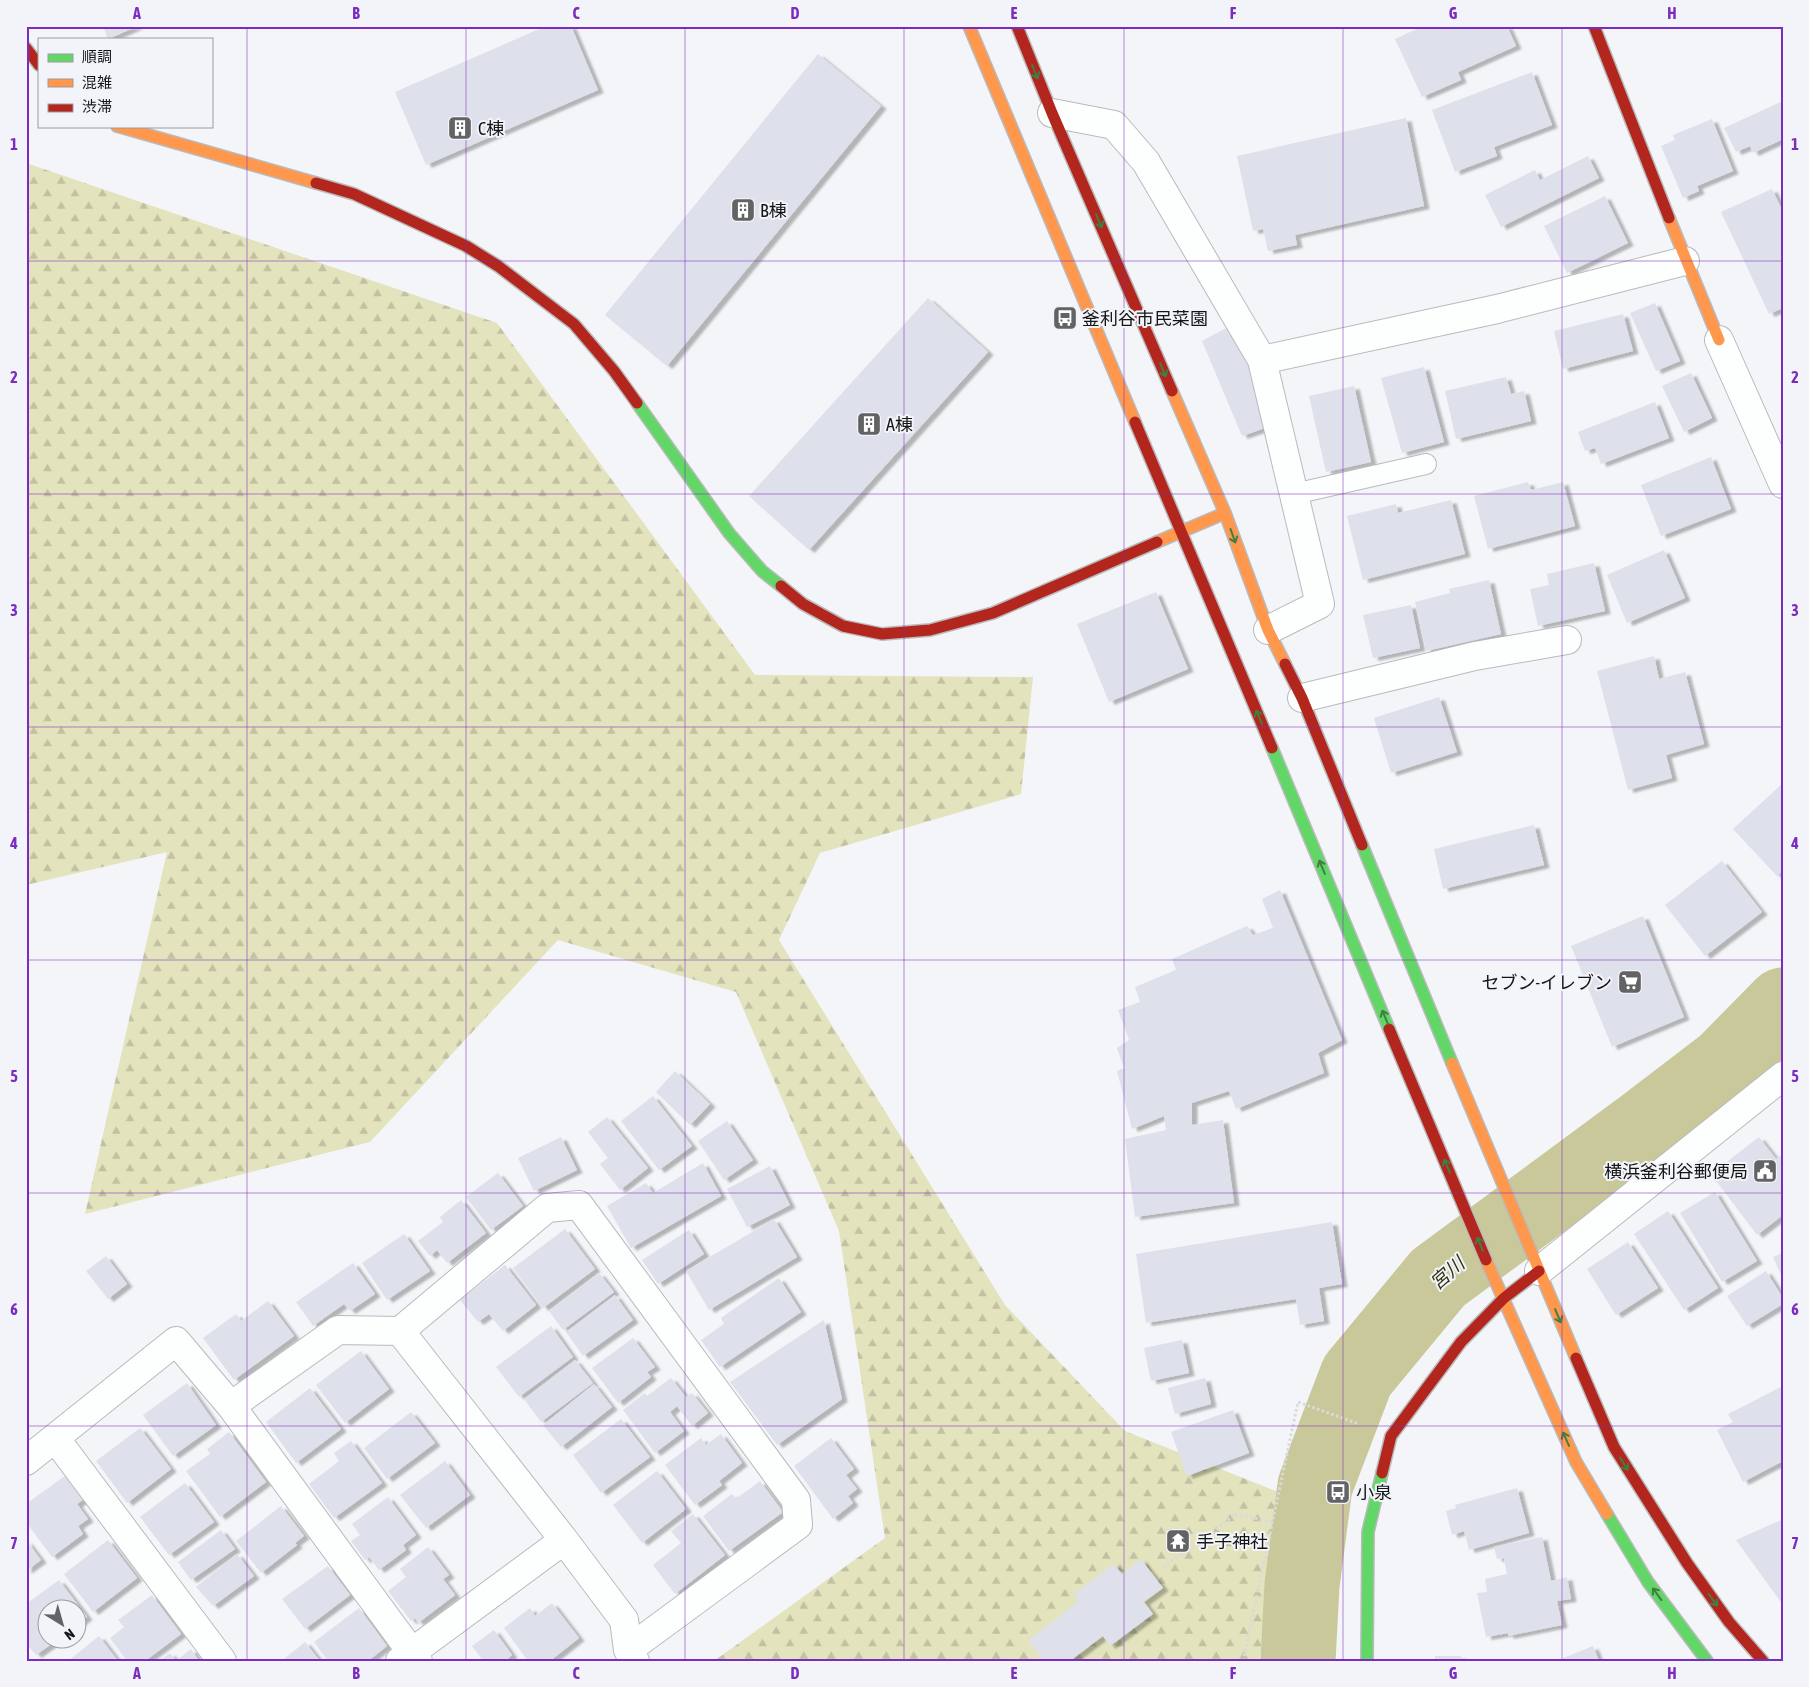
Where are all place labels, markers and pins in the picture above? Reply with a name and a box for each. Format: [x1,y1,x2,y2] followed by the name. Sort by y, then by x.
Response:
[447,115,473,141] building icon: C棟
[478,118,504,139] place label: C棟
[730,197,756,223] building icon: B棟
[760,200,787,221] place label: B棟
[1052,305,1078,331] bus stop icon: 釜利谷市民菜園
[1082,308,1208,329] place label: 釜利谷市民菜園
[856,411,882,437] building icon: A棟
[886,414,913,435] place label: A棟
[1617,969,1643,995] supermarket icon: セブン-イレブン
[1482,972,1612,993] place label: セブン-イレブン
[1752,1158,1778,1184] public building icon: 横浜釜利谷郵便局
[1604,1161,1748,1182] place label: 横浜釜利谷郵便局
[1325,1479,1351,1505] bus stop icon: 小泉
[1356,1482,1392,1503] place label: 小泉
[1165,1528,1191,1554] temple icon: 手子神社
[1196,1531,1268,1552] place label: 手子神社

